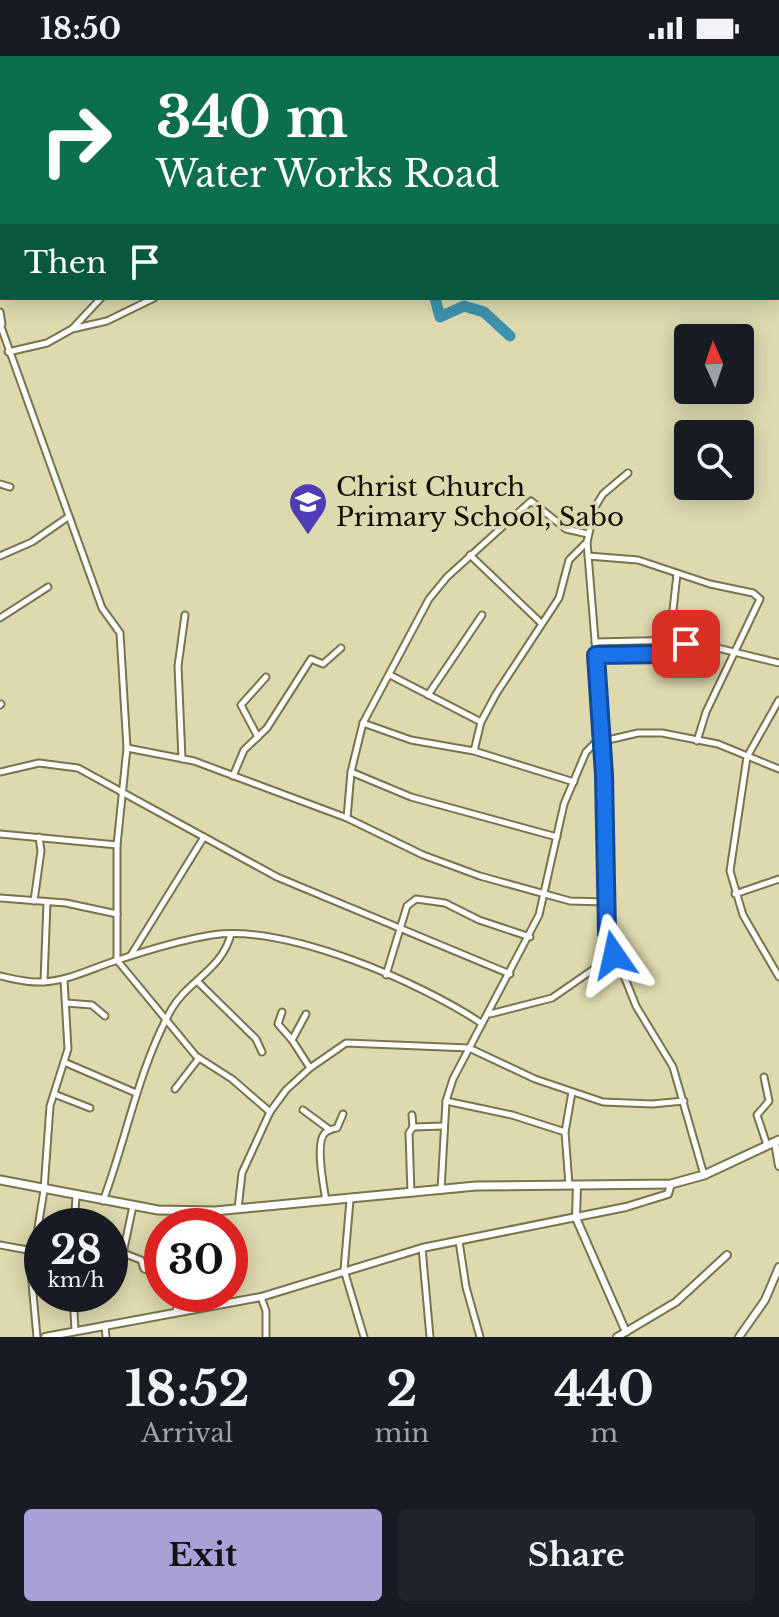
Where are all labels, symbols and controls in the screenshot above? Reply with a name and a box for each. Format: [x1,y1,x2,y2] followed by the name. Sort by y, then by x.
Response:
[40,10,121,47] text: 18:50
[156,83,348,152] text: 340 m
[24,88,128,192] icon: right
[156,152,499,197] text: Water Works Road
[123,240,167,284] icon: arrive
[24,244,107,281] text: Then
[674,324,754,404] north arrow
[674,324,754,500] map controls
[674,420,754,500] button: search
[336,471,624,533] place label: Christ Church Primary School, Sabo
[287,481,329,536] school or university icon: Christ Church Primary School, Sabo
[652,610,720,678] pin
[664,622,708,666] icon: arrive
[572,913,656,997] position arrow
[144,1208,248,1312] speed limit sign: 30
[50,1225,102,1275] text: 28
[48,1268,104,1292] text: km/h
[125,1359,250,1419] text: 18:52
[386,1359,418,1419] text: 2
[554,1359,654,1419] text: 440
[141,1417,233,1449] text: Arrival
[375,1417,429,1449] text: min
[590,1417,618,1449] text: m
[24,1509,382,1601] button: Exit
[398,1509,755,1601] button: Share

